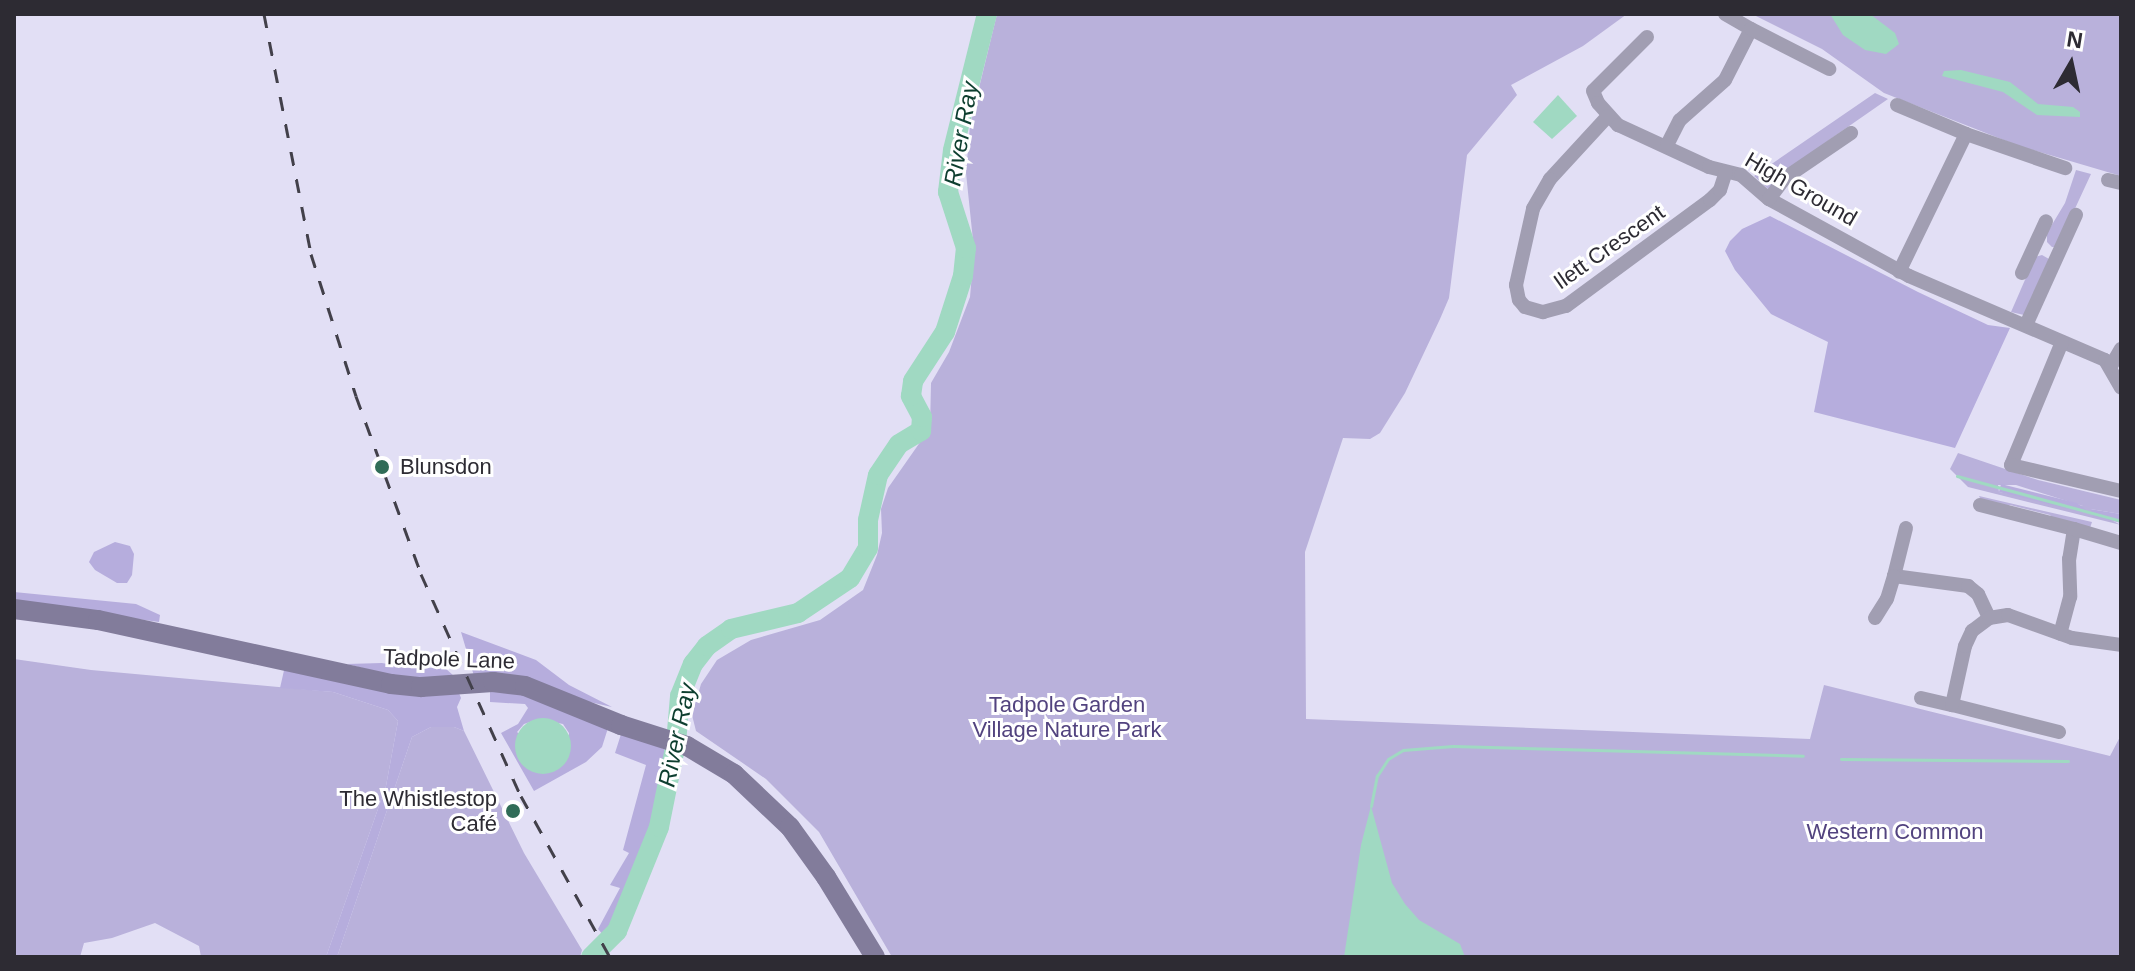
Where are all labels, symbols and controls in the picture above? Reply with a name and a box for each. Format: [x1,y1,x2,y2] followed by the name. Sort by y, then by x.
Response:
[2031,24,2111,104] north arrow
[2065,26,2085,53] text: N
[938,80,984,188] water label: River Ray
[1740,146,1862,232] street label: High Ground
[1548,199,1670,295] street label: Ilett Crescent
[400,454,492,480] place label: Blunsdon
[371,456,393,478] marker: Blunsdon
[383,644,515,674] street label: Tadpole Lane
[652,680,702,790] water label: River Ray
[972,691,1162,742] park label: Tadpole Garden Village Nature Park
[339,785,497,836] place label: The Whistlestop Café
[504,802,522,820] marker: The Whistlestop Café
[1807,819,1983,845] park label: Western Common

